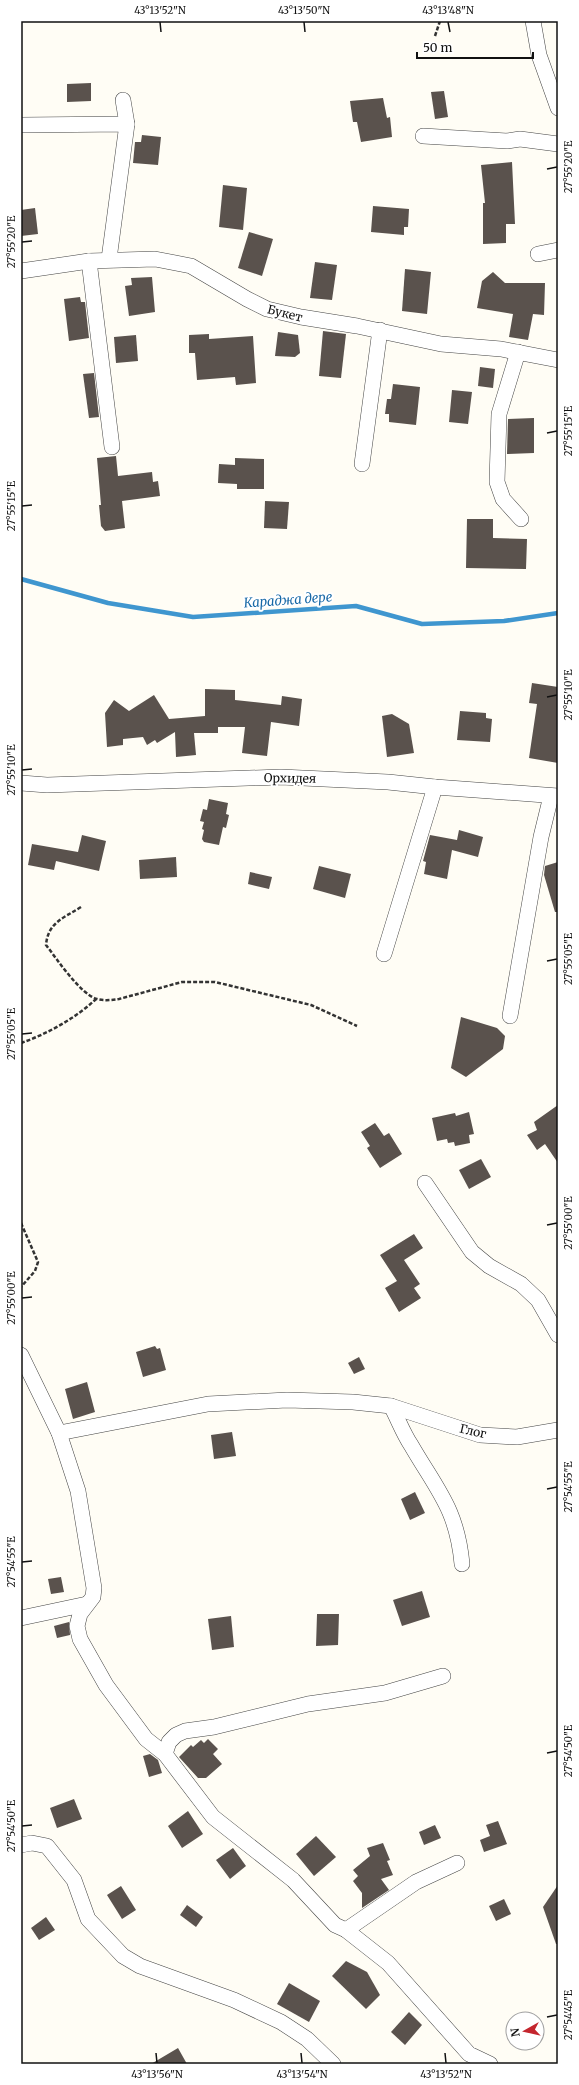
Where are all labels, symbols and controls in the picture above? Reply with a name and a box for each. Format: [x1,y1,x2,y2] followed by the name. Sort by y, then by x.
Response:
[134,4,186,17] text: 43°13'52"N
[278,4,330,17] text: 43°13'50"N
[422,4,474,17] text: 43°13'48"N
[417,34,533,60] scale bar
[423,40,452,55] text: 50 m
[562,140,575,193] text: 27°55'20"E
[5,215,18,268] text: 27°55'20"E
[266,301,304,325] street label: Букет
[562,405,575,456] text: 27°55'15"E
[5,480,18,531] text: 27°55'15"E
[243,588,333,612] water label: Караджа дере
[562,669,575,721] text: 27°55'10"E
[5,744,18,796] text: 27°55'10"E
[264,770,316,786] street label: Орхидея
[562,932,575,985] text: 27°55'05"E
[5,1007,18,1060] text: 27°55'05"E
[562,1196,575,1250] text: 27°55'00"E
[5,1271,18,1325] text: 27°55'00"E
[458,1421,488,1441] street label: Глог
[562,1461,575,1513] text: 27°54'55"E
[5,1536,18,1588] text: 27°54'55"E
[562,1724,575,1777] text: 27°54'50"E
[5,1799,18,1852] text: 27°54'50"E
[562,1989,575,2040] text: 27°54'45"E
[505,2011,545,2051] north arrow
[508,2027,523,2038] text: N
[131,2068,183,2081] text: 43°13'56"N
[276,2068,328,2081] text: 43°13'54"N
[420,2068,472,2081] text: 43°13'52"N

